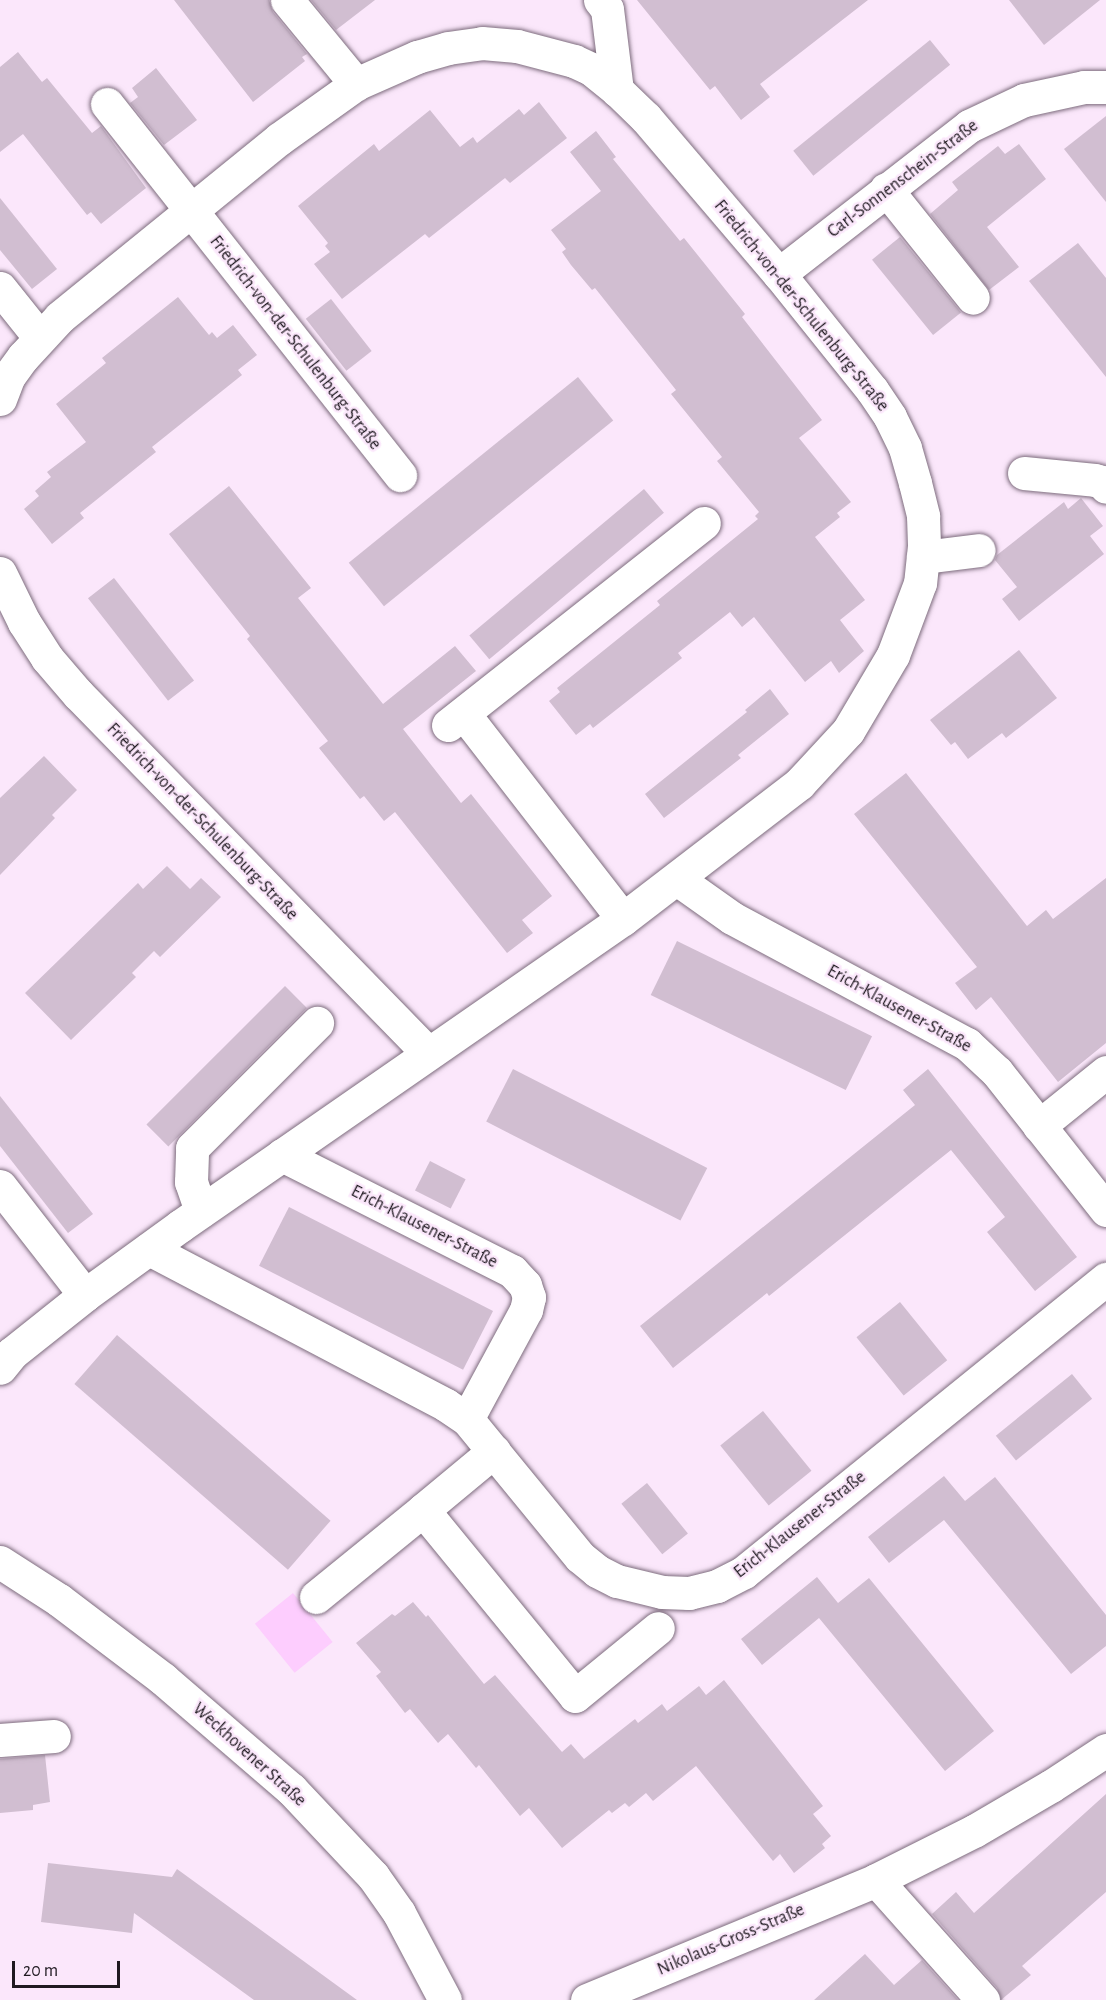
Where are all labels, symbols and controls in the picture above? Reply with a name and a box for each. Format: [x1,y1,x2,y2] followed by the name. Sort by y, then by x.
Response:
[823,115,983,243] street label: Carl-Sonnenschein-Straße
[709,196,893,416] street label: Friedrich-von-der-Schulenburg-Straße
[205,232,385,454] street label: Friedrich-von-der-Schulenburg-Straße
[102,719,302,925] street label: Friedrich-von-der-Schulenburg-Straße
[823,960,975,1058] street label: Erich-Klausener-Straße
[347,1181,501,1273] street label: Erich-Klausener-Straße
[730,1467,870,1583] street label: Erich-Klausener-Straße
[188,1698,310,1812] street label: Weckhovener Straße
[654,1899,808,1981] street label: Nikolaus-Gross-Straße
[15,1949,123,1987] scale bar
[23,1962,58,1980] text: 20 m

